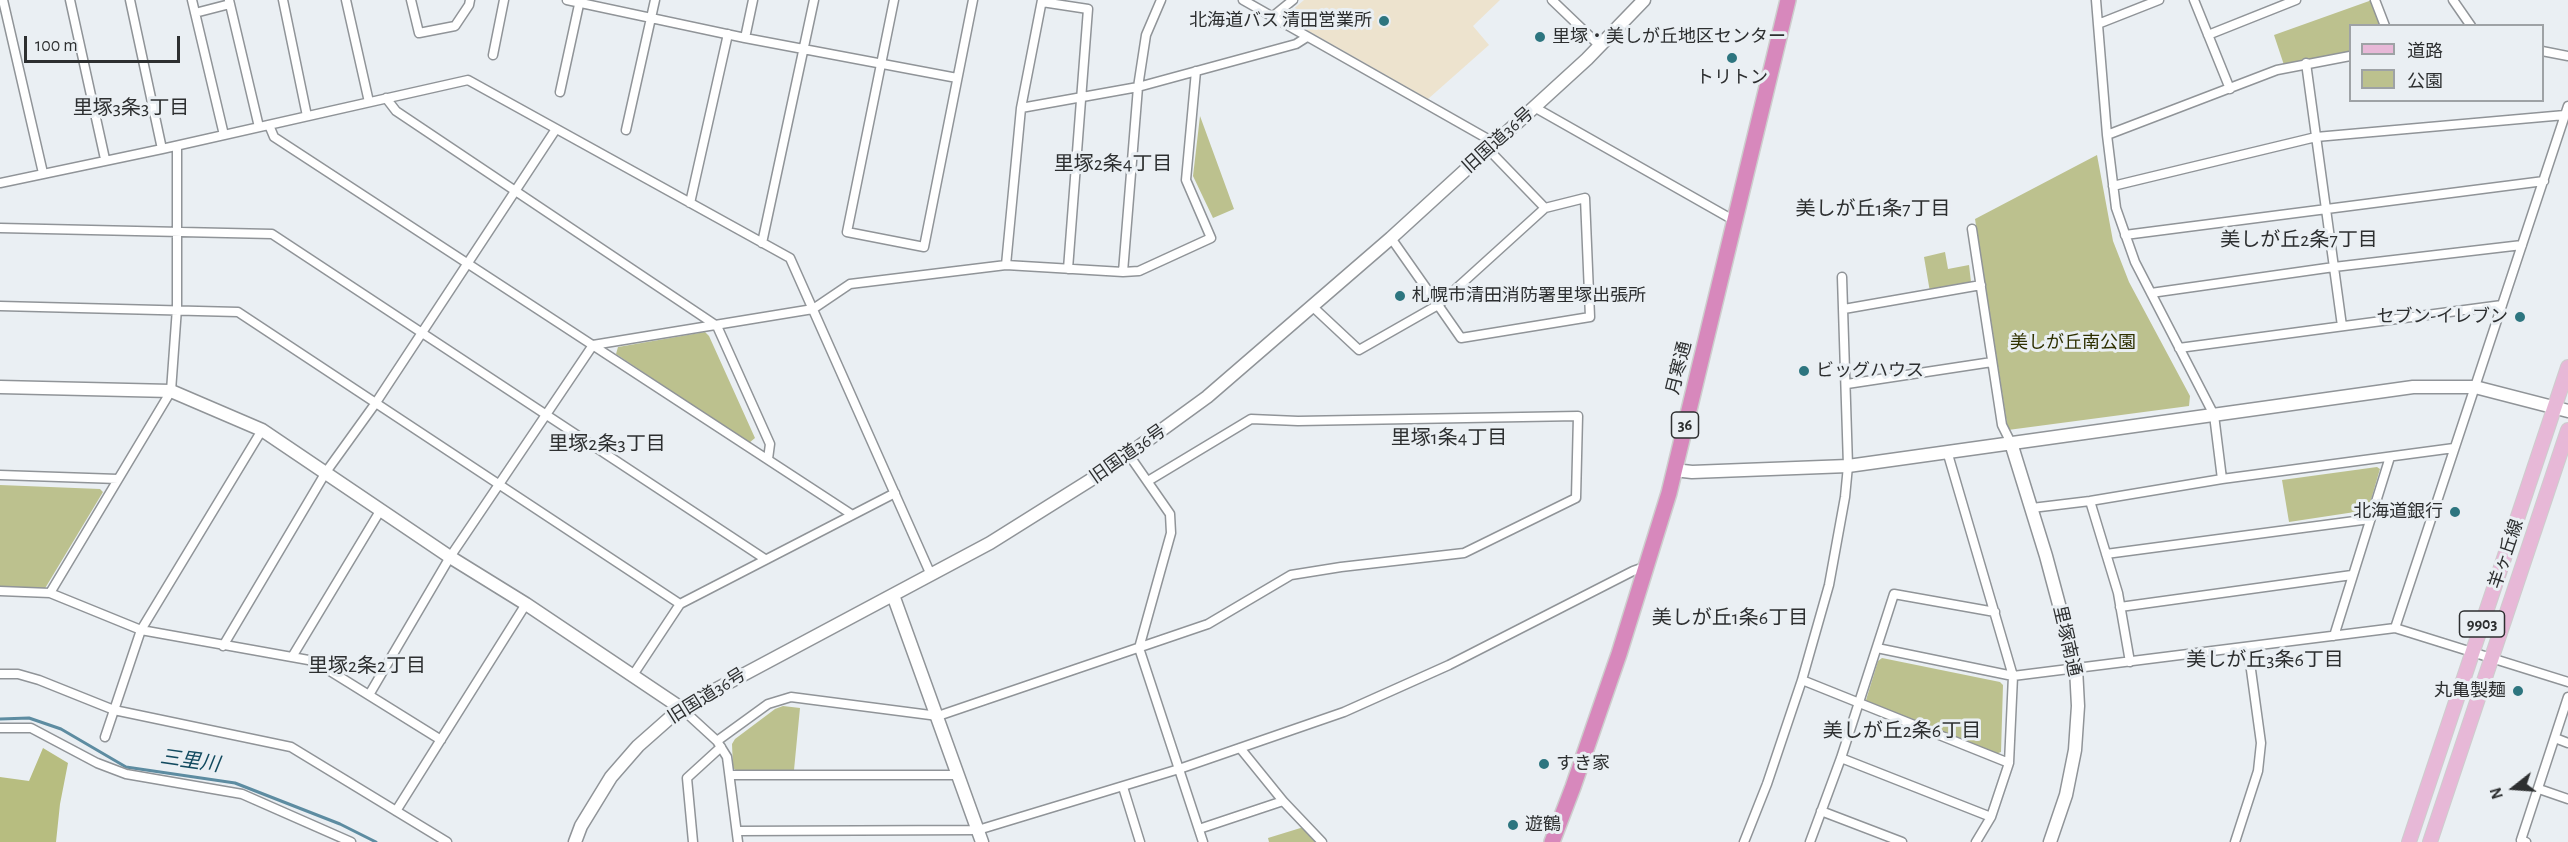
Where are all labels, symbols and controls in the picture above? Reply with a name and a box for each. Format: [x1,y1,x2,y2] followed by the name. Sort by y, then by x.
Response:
[1189,10,1372,32] place label: 北海道バス 清田営業所
[1377,14,1391,28] marker: 北海道バス 清田営業所
[27,24,183,62] scale bar
[2349,24,2544,102] legend
[1552,26,1786,48] place label: 里塚・美しが丘地区センター
[1533,30,1547,44] marker: 里塚・美しが丘地区センター
[35,37,78,55] text: 100 m
[2407,43,2443,61] text: 道路
[1725,51,1739,65] marker: トリトン
[1696,67,1768,89] place label: トリトン
[2407,73,2443,91] text: 公園
[73,96,189,120] district label: 里塚3条3丁目
[1458,103,1538,177] street label: 旧国道36号
[1054,152,1172,176] district label: 里塚2条4丁目
[1795,197,1951,221] district label: 美しが丘1条7丁目
[2220,228,2378,252] district label: 美しが丘2条7丁目
[1412,285,1646,307] place label: 札幌市清田消防署里塚出張所
[1393,289,1407,303] marker: 札幌市清田消防署里塚出張所
[2376,306,2508,328] place label: セブン-イレブン
[2513,310,2527,324] marker: セブン-イレブン
[2010,332,2136,354] park label: 美しが丘南公園
[1662,339,1696,397] street label: 月寒通
[1816,360,1924,382] place label: ビッグハウス
[1797,364,1811,378] marker: ビッグハウス
[1672,412,1698,438] road number: 36
[1086,420,1170,488] street label: 旧国道36号
[1391,426,1507,450] district label: 里塚1条4丁目
[548,432,666,456] district label: 里塚2条3丁目
[2353,501,2443,523] place label: 北海道銀行
[2448,505,2462,519] marker: 北海道銀行
[2484,516,2528,592] street label: 羊ヶ丘線
[2048,603,2086,679] street label: 里塚南通
[1652,606,1808,630] district label: 美しが丘1条6丁目
[2460,611,2504,637] road number: 9903
[2186,648,2344,672] district label: 美しが丘3条6丁目
[308,654,426,678] district label: 里塚2条2丁目
[664,664,750,728] street label: 旧国道36号
[2434,680,2506,702] place label: 丸亀製麺
[2511,684,2525,698] marker: 丸亀製麺
[1823,719,1981,743] district label: 美しが丘2条6丁目
[159,745,221,777] water label: 三里川
[1556,753,1610,775] place label: すき家
[1537,757,1551,771] marker: すき家
[2484,758,2544,818] north arrow
[2488,786,2506,801] text: N
[1525,814,1561,836] place label: 遊鶴
[1506,818,1520,832] marker: 遊鶴

